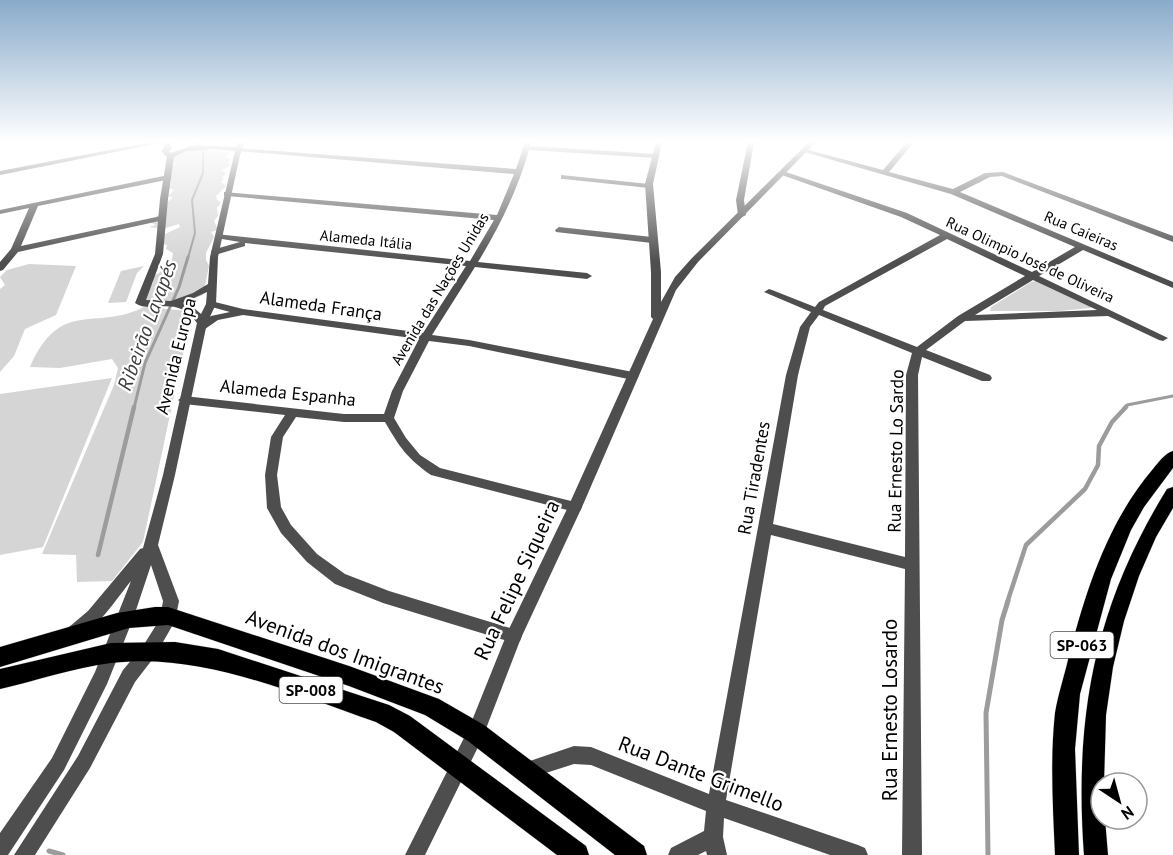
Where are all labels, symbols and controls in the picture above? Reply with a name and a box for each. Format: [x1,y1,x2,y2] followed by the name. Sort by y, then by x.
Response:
[1041,206,1121,255] street label: Rua Caieiras
[387,209,493,368] street label: Avenida das Nações Unidas
[943,212,1117,307] street label: Rua Olimpio José de Oliveira
[319,225,413,254] street label: Alameda Itália
[111,256,183,394] water label: Ribeirão Lavapés
[258,286,384,325] street label: Alameda França
[150,295,201,417] street label: Avenida Europa
[883,369,908,533] street label: Rua Ernesto Lo Sardo
[219,374,357,411] street label: Alameda Espanha
[732,419,775,536] street label: Rua Tiradentes
[468,495,566,664] street label: Rua Felipe Siqueira
[242,603,448,700] street label: Avenida dos Imigrantes
[876,619,903,801] street label: Rua Ernesto Losardo
[1050,632,1114,658] road number: SP-063
[280,677,342,703] road number: SP-008
[615,730,788,818] street label: Rua Dante Grimello
[1089,771,1149,831] north arrow
[1118,802,1138,824] text: N

